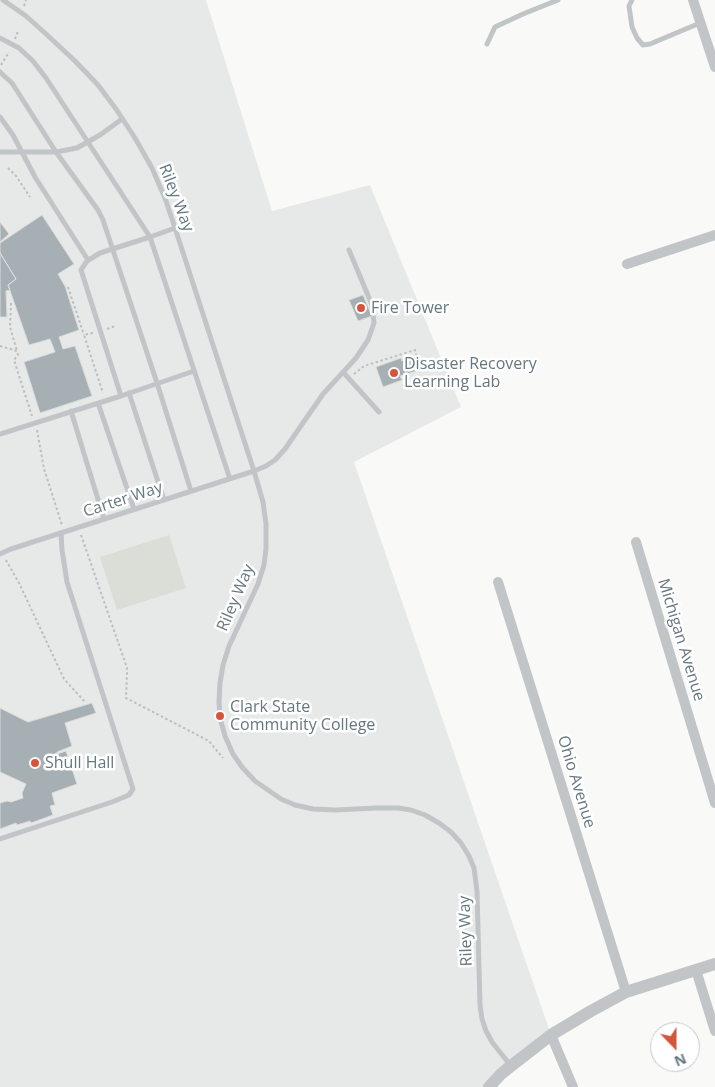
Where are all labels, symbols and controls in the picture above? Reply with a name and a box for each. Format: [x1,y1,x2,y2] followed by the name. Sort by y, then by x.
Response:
[154,162,198,234] street label: Riley Way
[371,298,449,318] place label: Fire Tower
[355,302,367,314] marker: Fire Tower
[404,354,537,392] place label: Disaster Recovery Learning Lab
[388,367,400,379] marker: Disaster Recovery Learning Lab
[81,478,165,522] street label: Carter Way
[213,562,259,634] street label: Riley Way
[653,576,709,704] street label: Michigan Avenue
[230,697,375,735] place label: Clark State Community College
[214,710,226,722] marker: Clark State Community College
[553,733,599,831] street label: Ohio Avenue
[45,753,114,773] place label: Shull Hall
[29,757,41,769] marker: Shull Hall
[455,895,477,967] street label: Riley Way
[650,1022,700,1072] north arrow
[672,1049,689,1071] text: N

